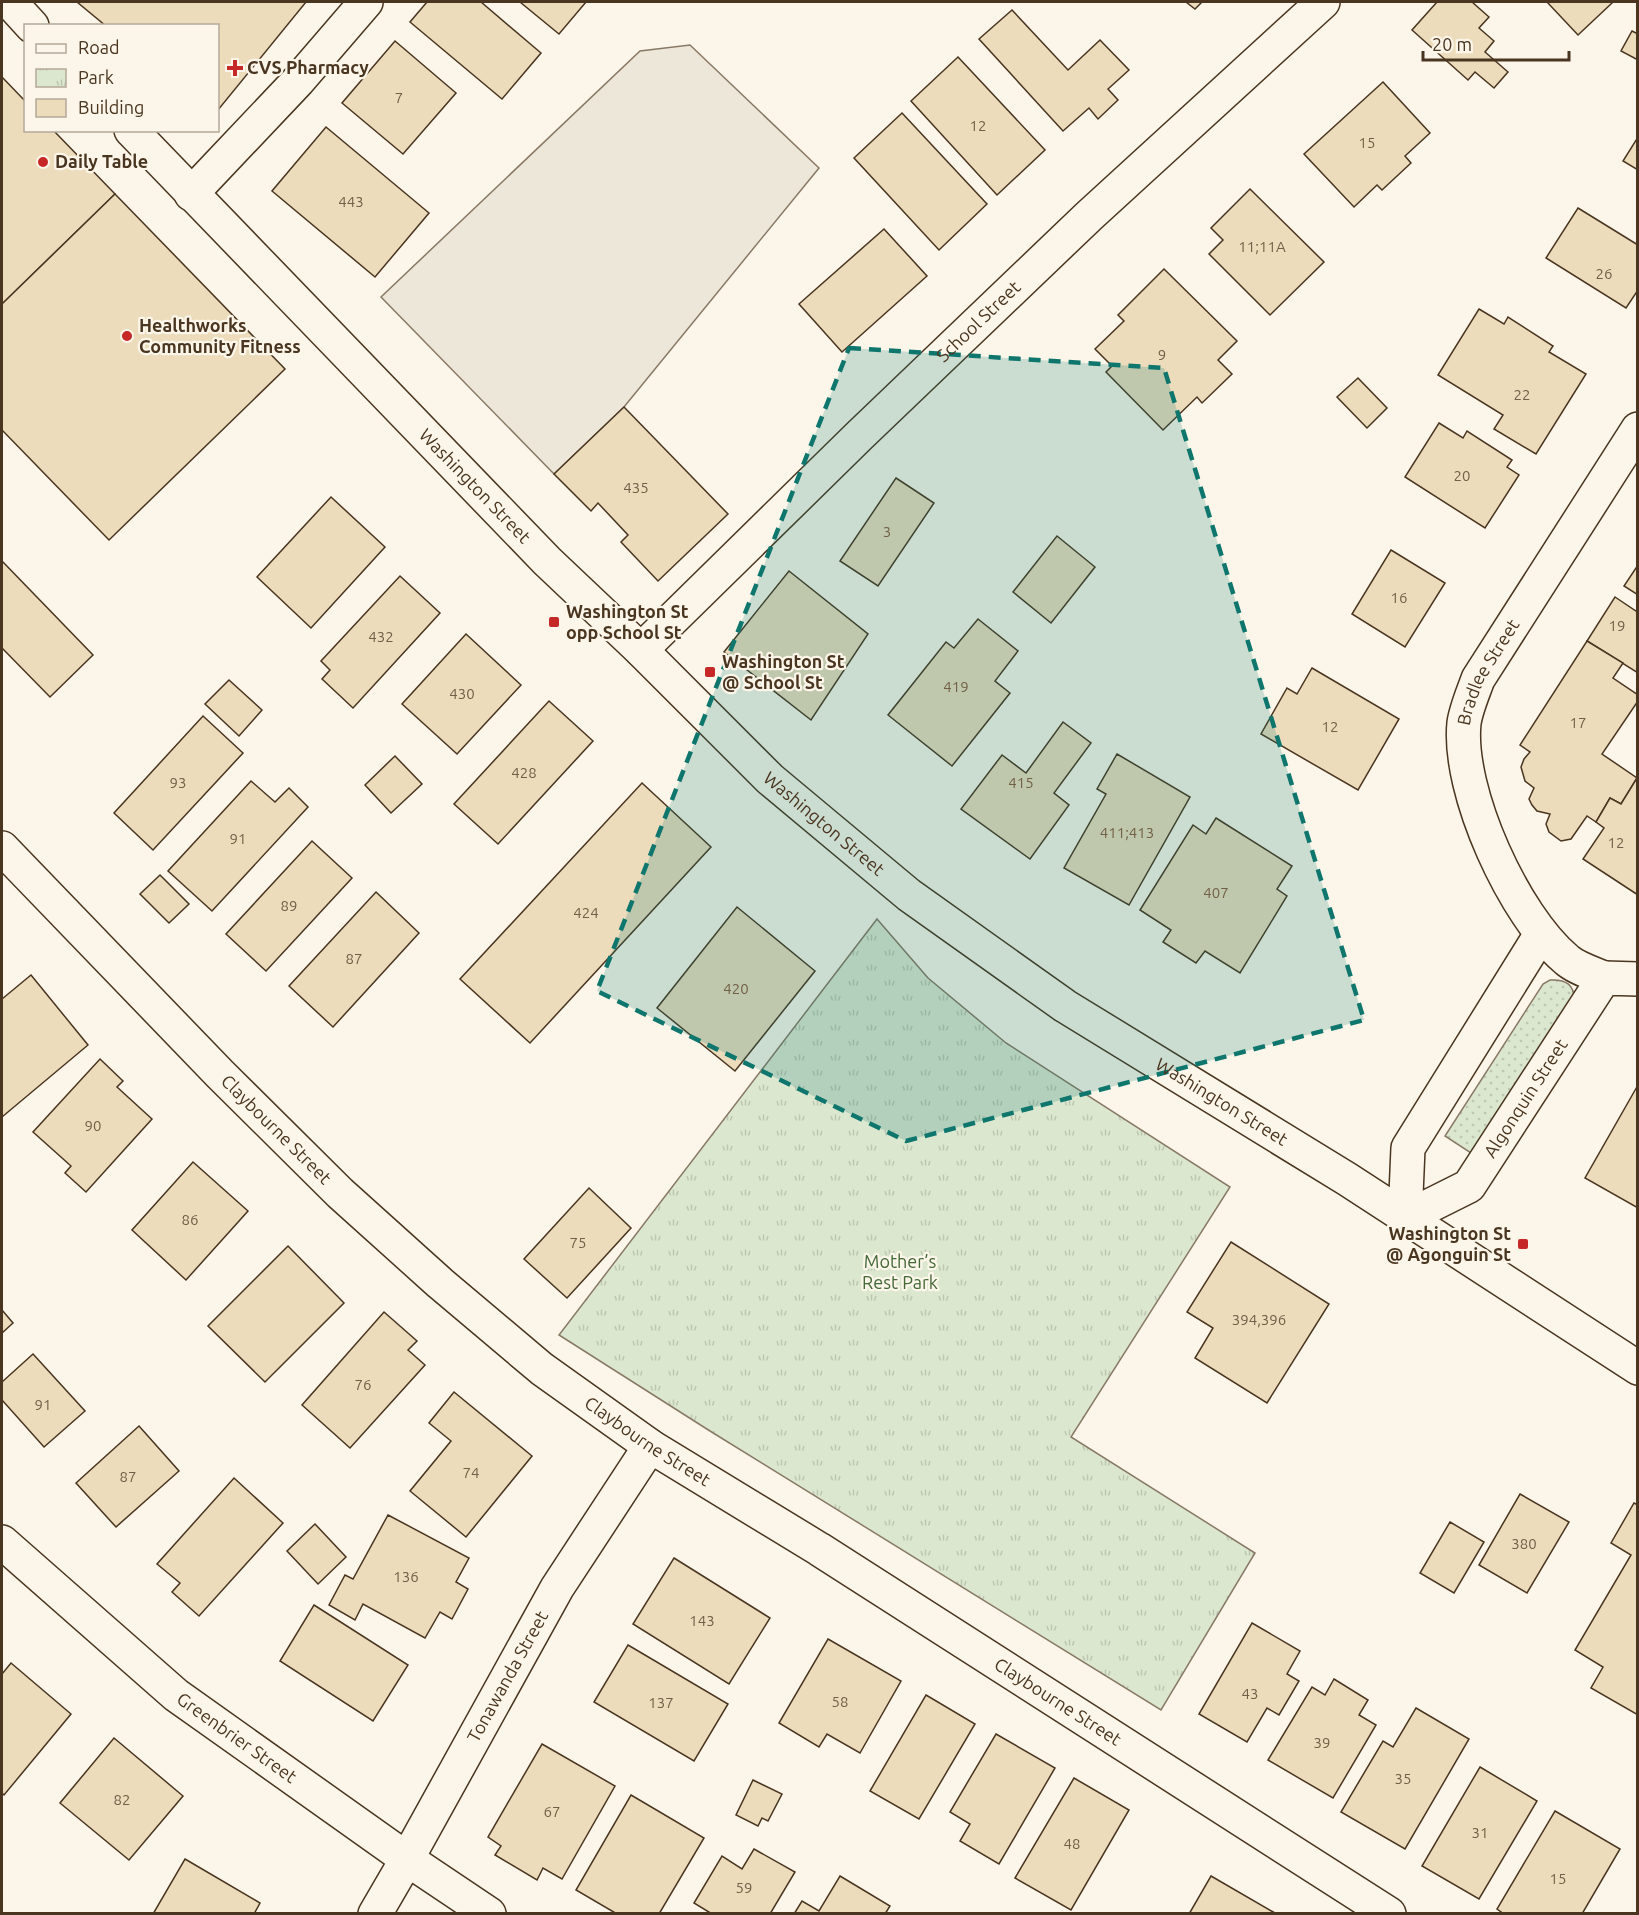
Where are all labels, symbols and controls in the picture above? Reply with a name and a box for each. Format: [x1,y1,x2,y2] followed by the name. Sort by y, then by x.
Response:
[24,24,219,132] legend
[1423,24,1568,62] scale bar
[1432,34,1472,54] text: 20 m
[78,37,120,57] text: Road
[247,57,369,77] place label: CVS Pharmacy
[228,61,242,75] marker: CVS Pharmacy
[78,67,114,87] text: Park
[395,89,403,106] house number: 7
[78,97,144,117] text: Building
[970,117,986,134] house number: 12
[1359,134,1375,151] house number: 15
[55,151,148,171] place label: Daily Table
[36,155,50,169] marker: Daily Table
[338,193,364,210] house number: 443
[1238,238,1286,255] house number: 11;11A
[1596,265,1612,282] house number: 26
[932,276,1024,366] street label: School Street
[139,315,301,356] place label: Healthworks Community Fitness
[120,329,134,343] marker: Healthworks Community Fitness
[1158,346,1166,363] house number: 9
[1514,386,1530,403] house number: 22
[416,424,535,547] street label: Washington Street
[1454,467,1470,484] house number: 20
[623,479,649,496] house number: 435
[883,523,891,540] house number: 3
[1391,589,1407,606] house number: 16
[566,601,689,642] place label: Washington St opp School St
[547,615,561,629] marker: Washington St opp School St
[1453,615,1523,727] street label: Bradlee Street
[1609,617,1625,634] house number: 19
[368,628,394,645] house number: 432
[722,651,845,692] place label: Washington St @ School St
[703,665,717,679] marker: Washington St @ School St
[943,678,969,695] house number: 419
[449,685,475,702] house number: 430
[1570,714,1586,731] house number: 17
[1322,718,1338,735] house number: 12
[511,764,537,781] house number: 428
[760,767,889,879] street label: Washington Street
[170,774,186,791] house number: 93
[1008,774,1034,791] house number: 415
[1100,824,1154,841] house number: 411;413
[230,830,246,847] house number: 91
[1608,834,1624,851] house number: 12
[1203,884,1229,901] house number: 407
[281,897,297,914] house number: 89
[573,904,599,921] house number: 424
[346,950,362,967] house number: 87
[723,980,749,997] house number: 420
[1479,1035,1571,1161] street label: Algonquin Street
[1152,1053,1292,1149] street label: Washington Street
[218,1070,336,1188] street label: Claybourne Street
[85,1117,101,1134] house number: 90
[182,1211,198,1228] house number: 86
[1386,1223,1511,1264] place label: Washington St @ Agonguin St
[570,1234,586,1251] house number: 75
[1516,1237,1530,1251] marker: Washington St @ Agonguin St
[862,1251,938,1292] park label: Mother’s Rest Park
[1232,1311,1286,1328] house number: 394,396
[355,1376,371,1393] house number: 76
[581,1392,714,1489] street label: Claybourne Street
[35,1396,51,1413] house number: 91
[463,1464,479,1481] house number: 74
[120,1468,136,1485] house number: 87
[1511,1535,1537,1552] house number: 380
[393,1568,419,1585] house number: 136
[463,1607,551,1745] street label: Tonawanda Street
[689,1612,715,1629] house number: 143
[991,1653,1125,1749] street label: Claybourne Street
[1242,1685,1258,1702] house number: 43
[174,1688,301,1786] street label: Greenbrier Street
[832,1693,848,1710] house number: 58
[648,1694,674,1711] house number: 137
[1314,1734,1330,1751] house number: 39
[1395,1770,1411,1787] house number: 35
[114,1791,130,1808] house number: 82
[544,1803,560,1820] house number: 67
[1472,1824,1488,1841] house number: 31
[1064,1835,1080,1852] house number: 48
[1550,1870,1566,1887] house number: 15
[736,1879,752,1896] house number: 59

